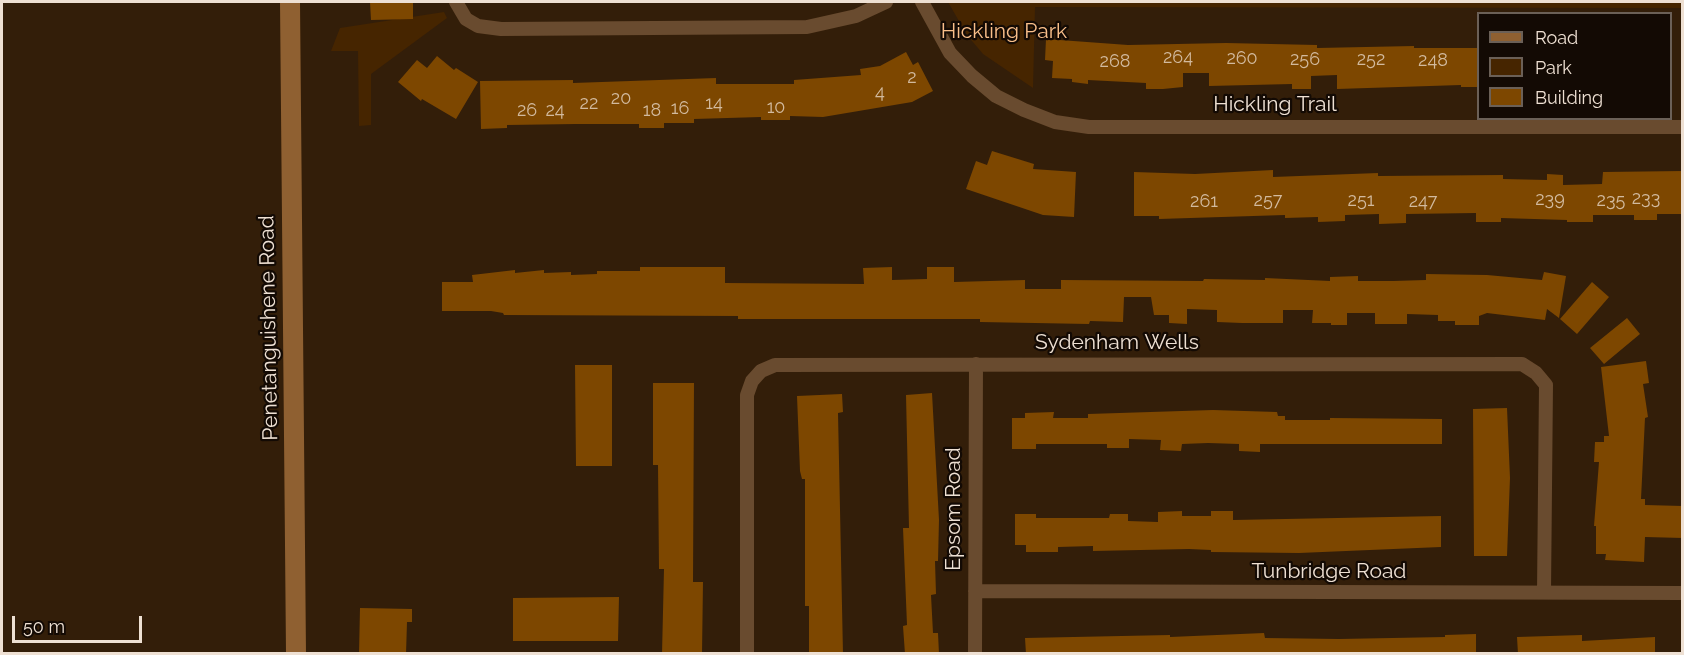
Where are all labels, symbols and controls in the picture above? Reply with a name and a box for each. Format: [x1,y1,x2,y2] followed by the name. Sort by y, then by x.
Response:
[1477,12,1672,120] legend
[941,19,1067,45] park label: Hickling Park
[1535,27,1578,48] text: Road
[1163,47,1193,69] house number: 264
[1226,48,1258,70] house number: 260
[1290,49,1320,71] house number: 256
[1357,49,1385,71] house number: 252
[1418,50,1448,72] house number: 248
[1100,51,1130,73] house number: 268
[1535,57,1572,78] text: Park
[907,67,917,89] house number: 2
[875,82,885,104] house number: 4
[1535,87,1603,108] text: Building
[611,88,631,110] house number: 20
[1213,92,1337,118] street label: Hickling Trail
[580,93,598,115] house number: 22
[705,93,723,115] house number: 14
[767,97,785,119] house number: 10
[671,98,689,120] house number: 16
[517,100,537,122] house number: 26
[545,100,565,122] house number: 24
[643,100,661,122] house number: 18
[1632,188,1660,210] house number: 233
[1535,189,1565,211] house number: 239
[1254,190,1282,212] house number: 257
[1348,190,1374,212] house number: 251
[1597,190,1625,212] house number: 235
[1190,191,1218,213] house number: 261
[1409,191,1437,213] house number: 247
[254,215,284,441] street label: Penetanguishene Road
[1035,330,1199,356] street label: Sydenham Wells
[941,447,967,571] street label: Epsom Road
[1252,559,1406,585] street label: Tunbridge Road
[15,604,146,642] scale bar
[23,616,65,637] text: 50 m

